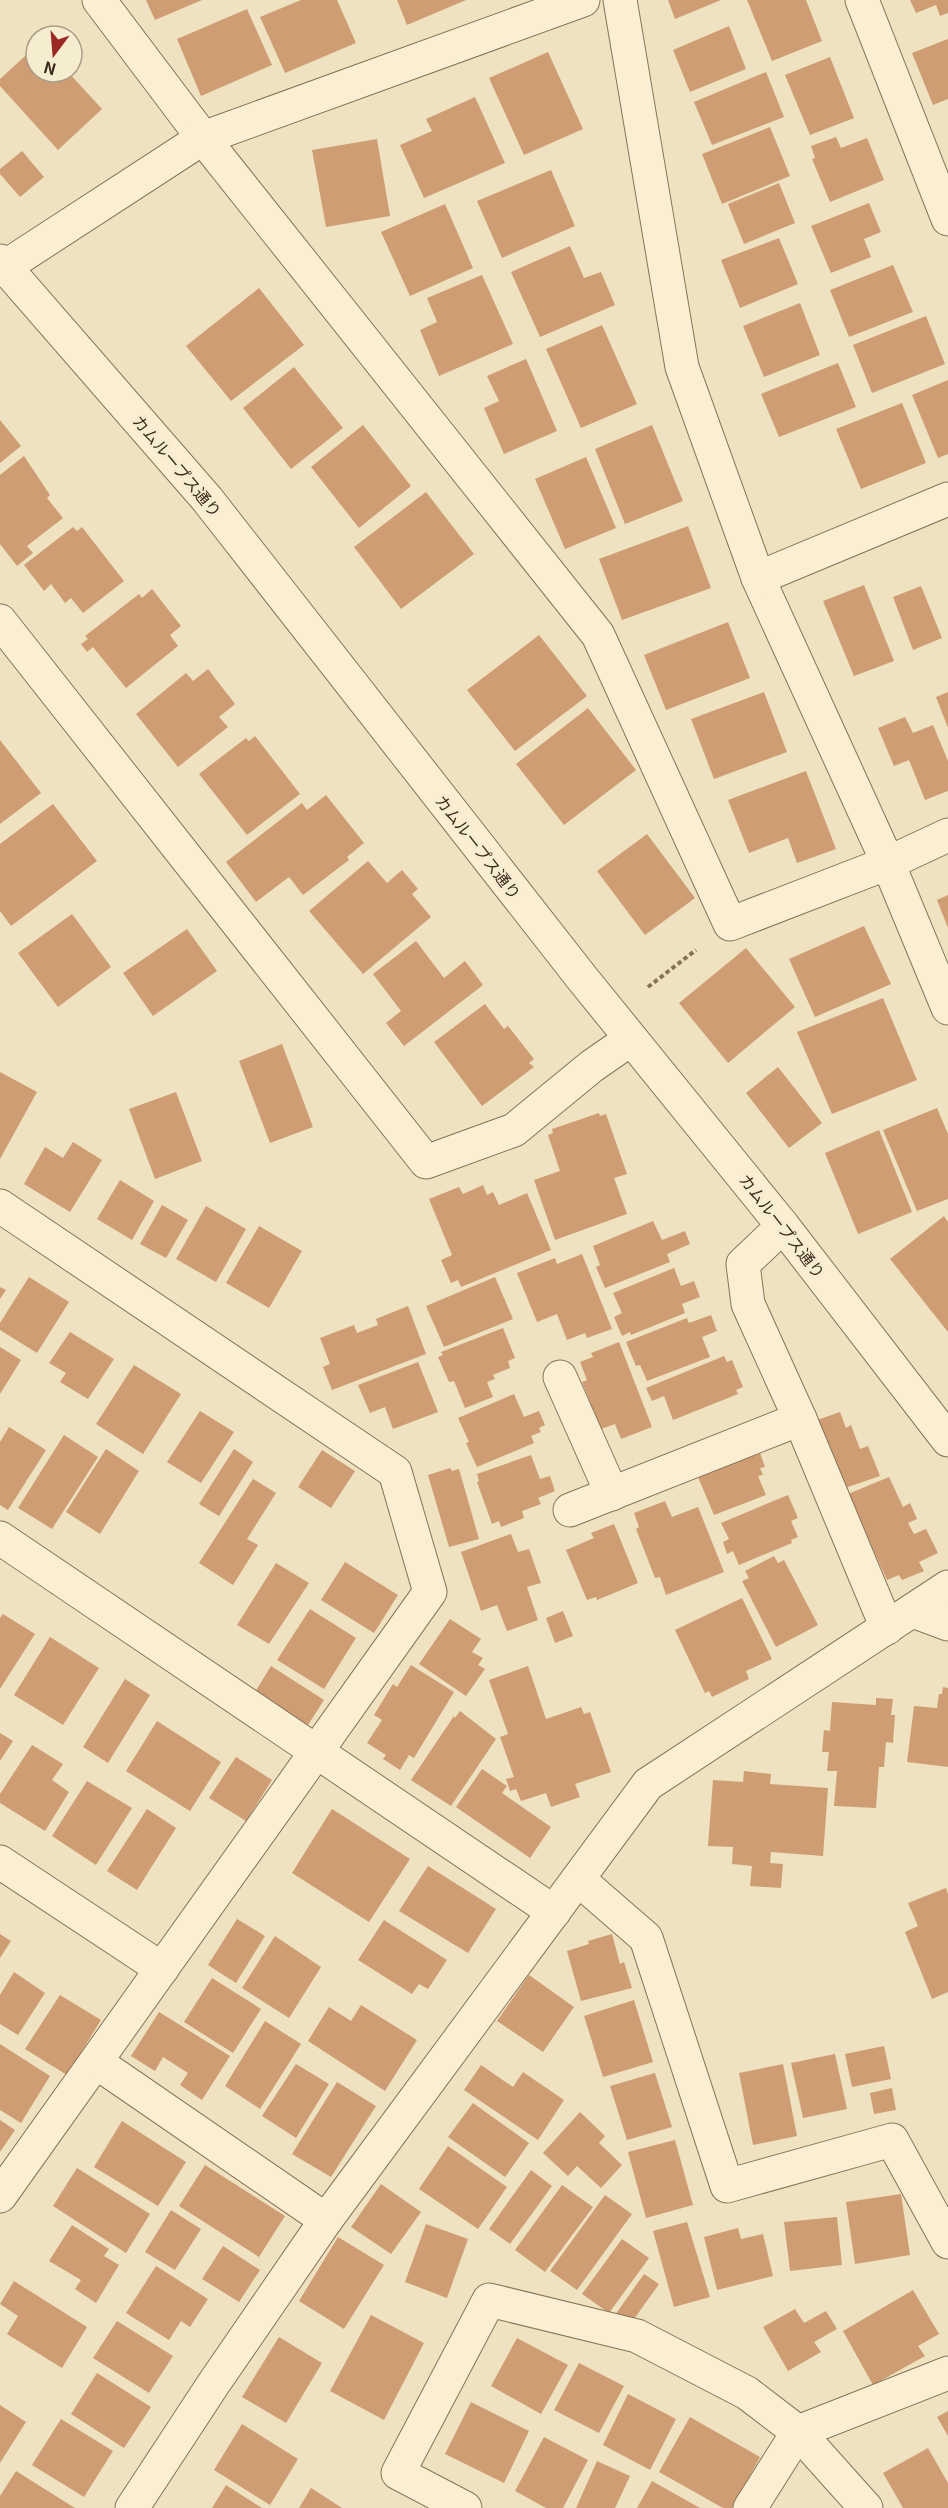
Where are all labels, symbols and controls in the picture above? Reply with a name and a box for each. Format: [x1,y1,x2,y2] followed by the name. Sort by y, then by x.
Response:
[24,24,84,84] north arrow
[41,56,59,83] text: N
[128,409,228,522] street label: カムループス通り
[430,789,527,904] street label: カムループス通り
[734,1168,831,1283] street label: カムループス通り

